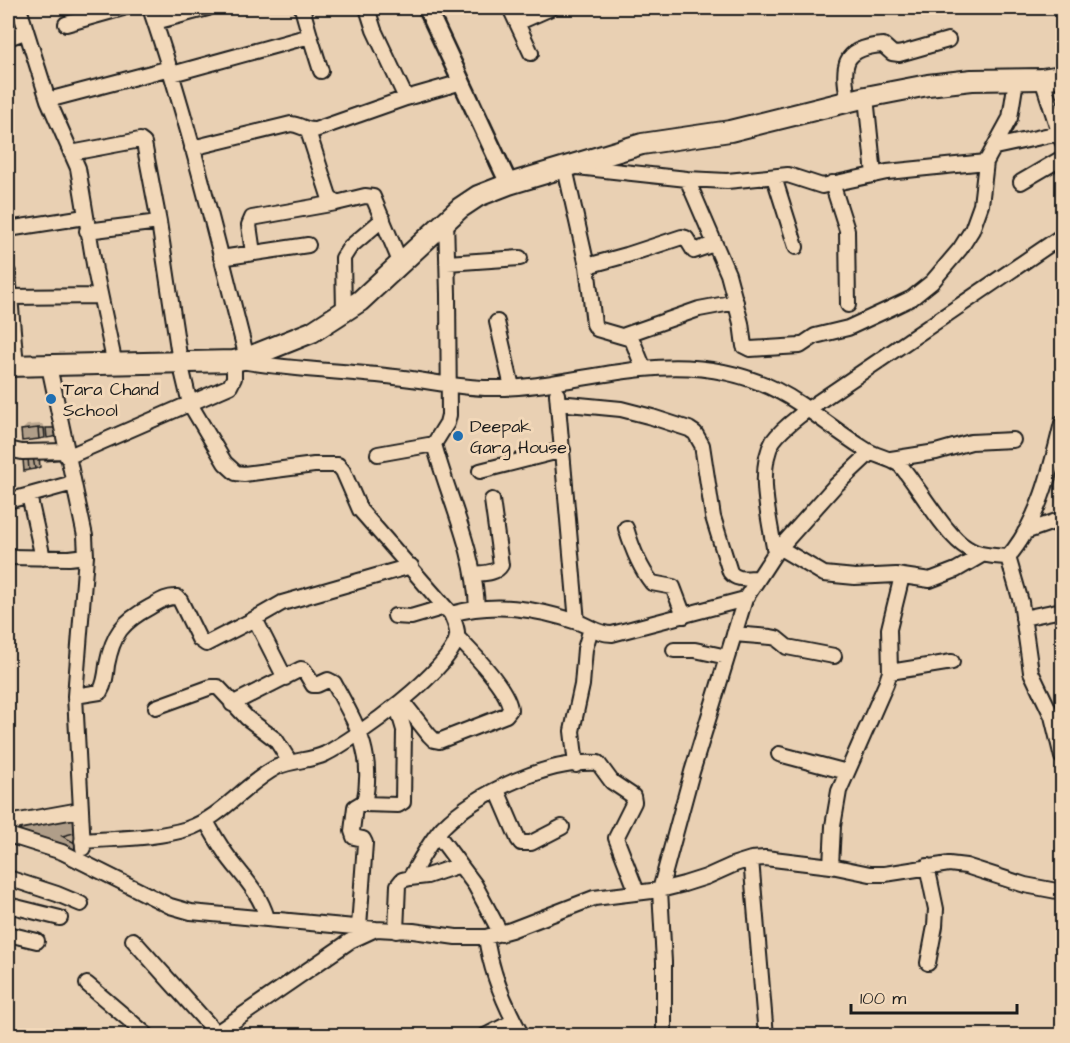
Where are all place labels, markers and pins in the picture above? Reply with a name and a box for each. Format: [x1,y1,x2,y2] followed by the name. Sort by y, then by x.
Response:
[63,377,159,423] place label: Tara Chand School
[44,392,58,406] marker: Tara Chand School
[470,414,567,461] place label: Deepak Garg House
[451,429,465,443] marker: Deepak Garg House

